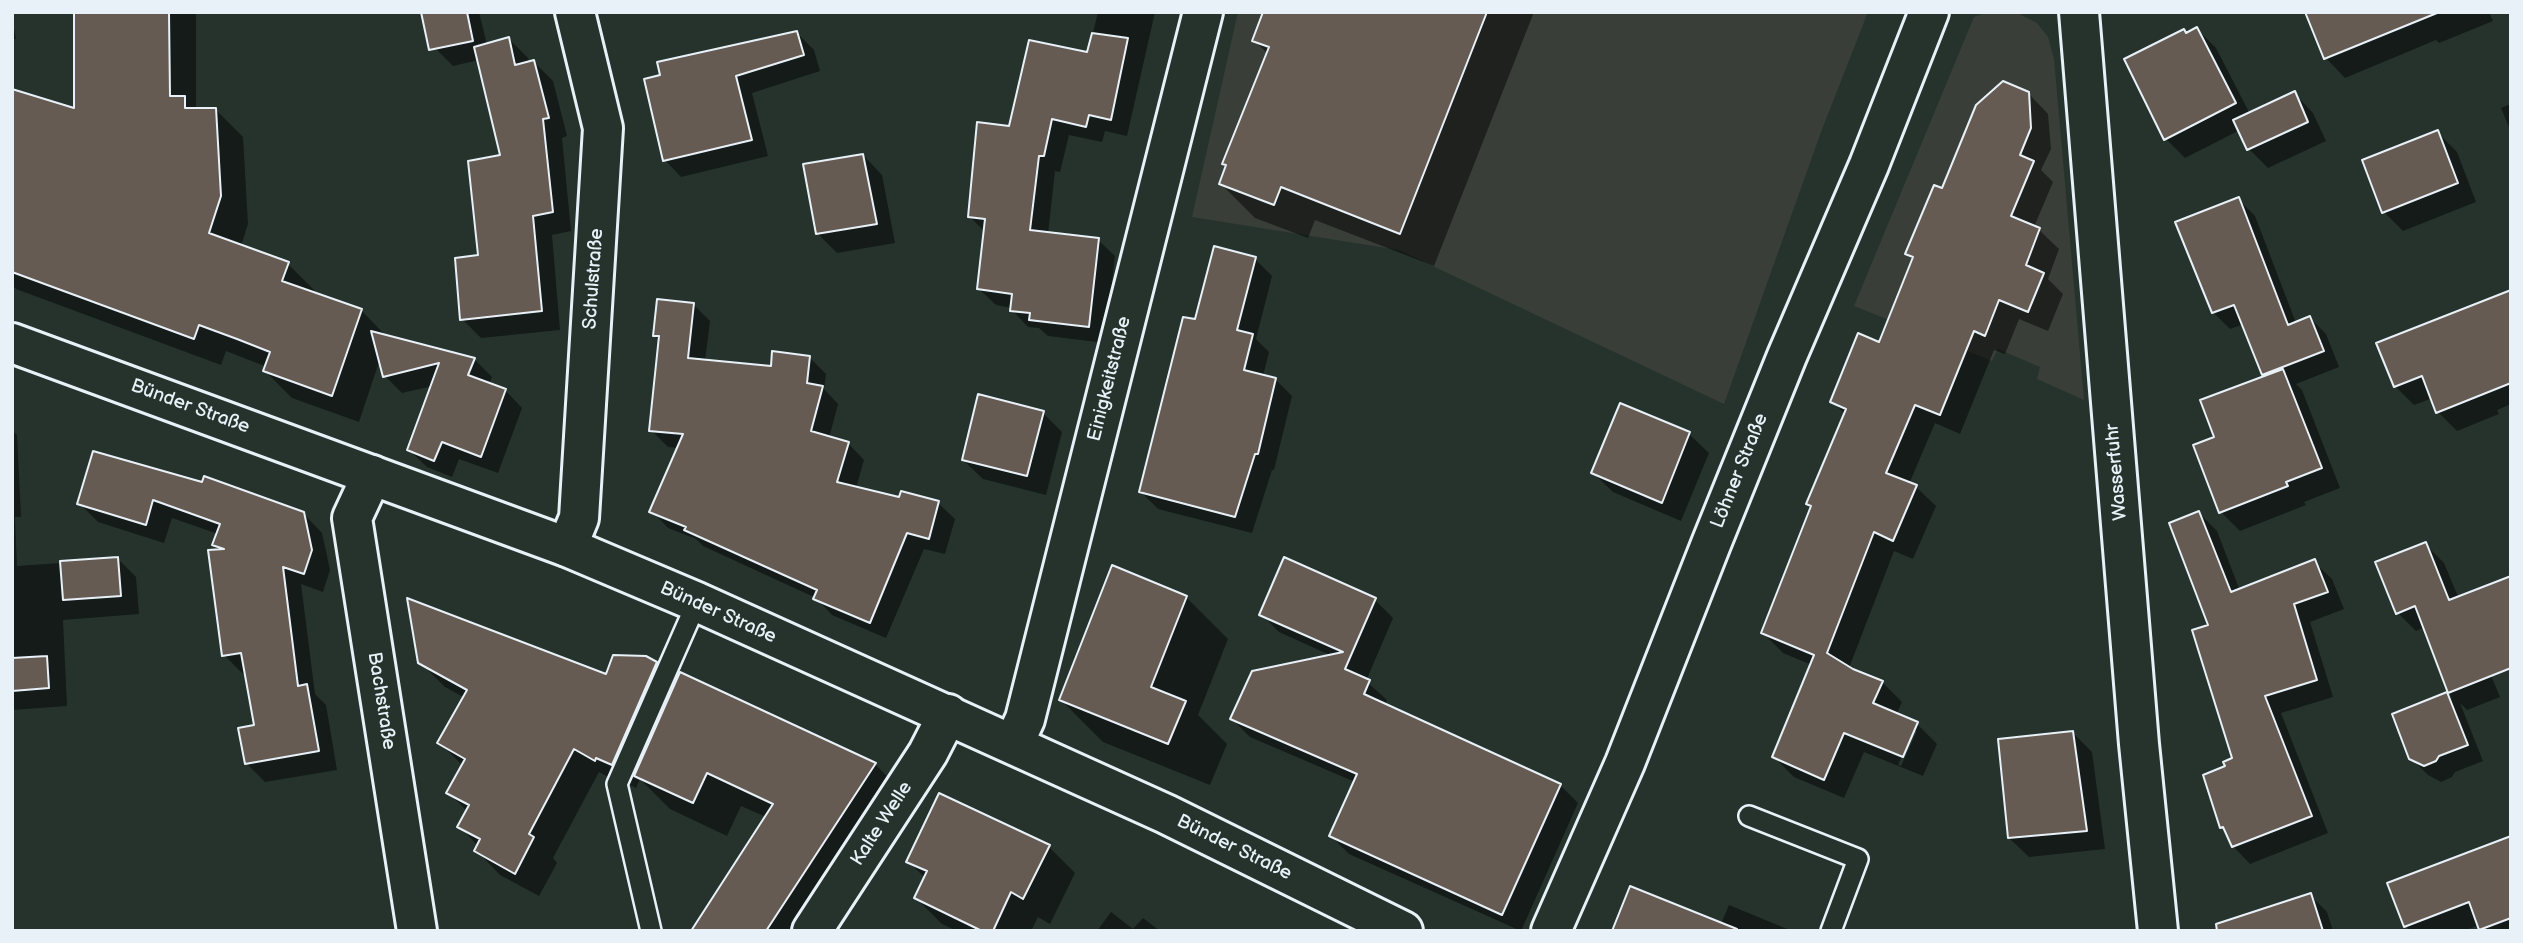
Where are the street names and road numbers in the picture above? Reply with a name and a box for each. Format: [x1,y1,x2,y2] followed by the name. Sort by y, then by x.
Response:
[579,228,609,330] street label: Schulstraße
[1083,314,1137,444] street label: Einigkeitstraße
[127,375,253,439] street label: Bünder Straße
[1707,410,1773,532] street label: Löhner Straße
[2101,422,2133,522] street label: Wasserfuhr
[656,577,780,649] street label: Bünder Straße
[362,650,400,752] street label: Bachstraße
[846,778,918,870] street label: Kalte Welle
[1173,810,1295,886] street label: Bünder Straße

